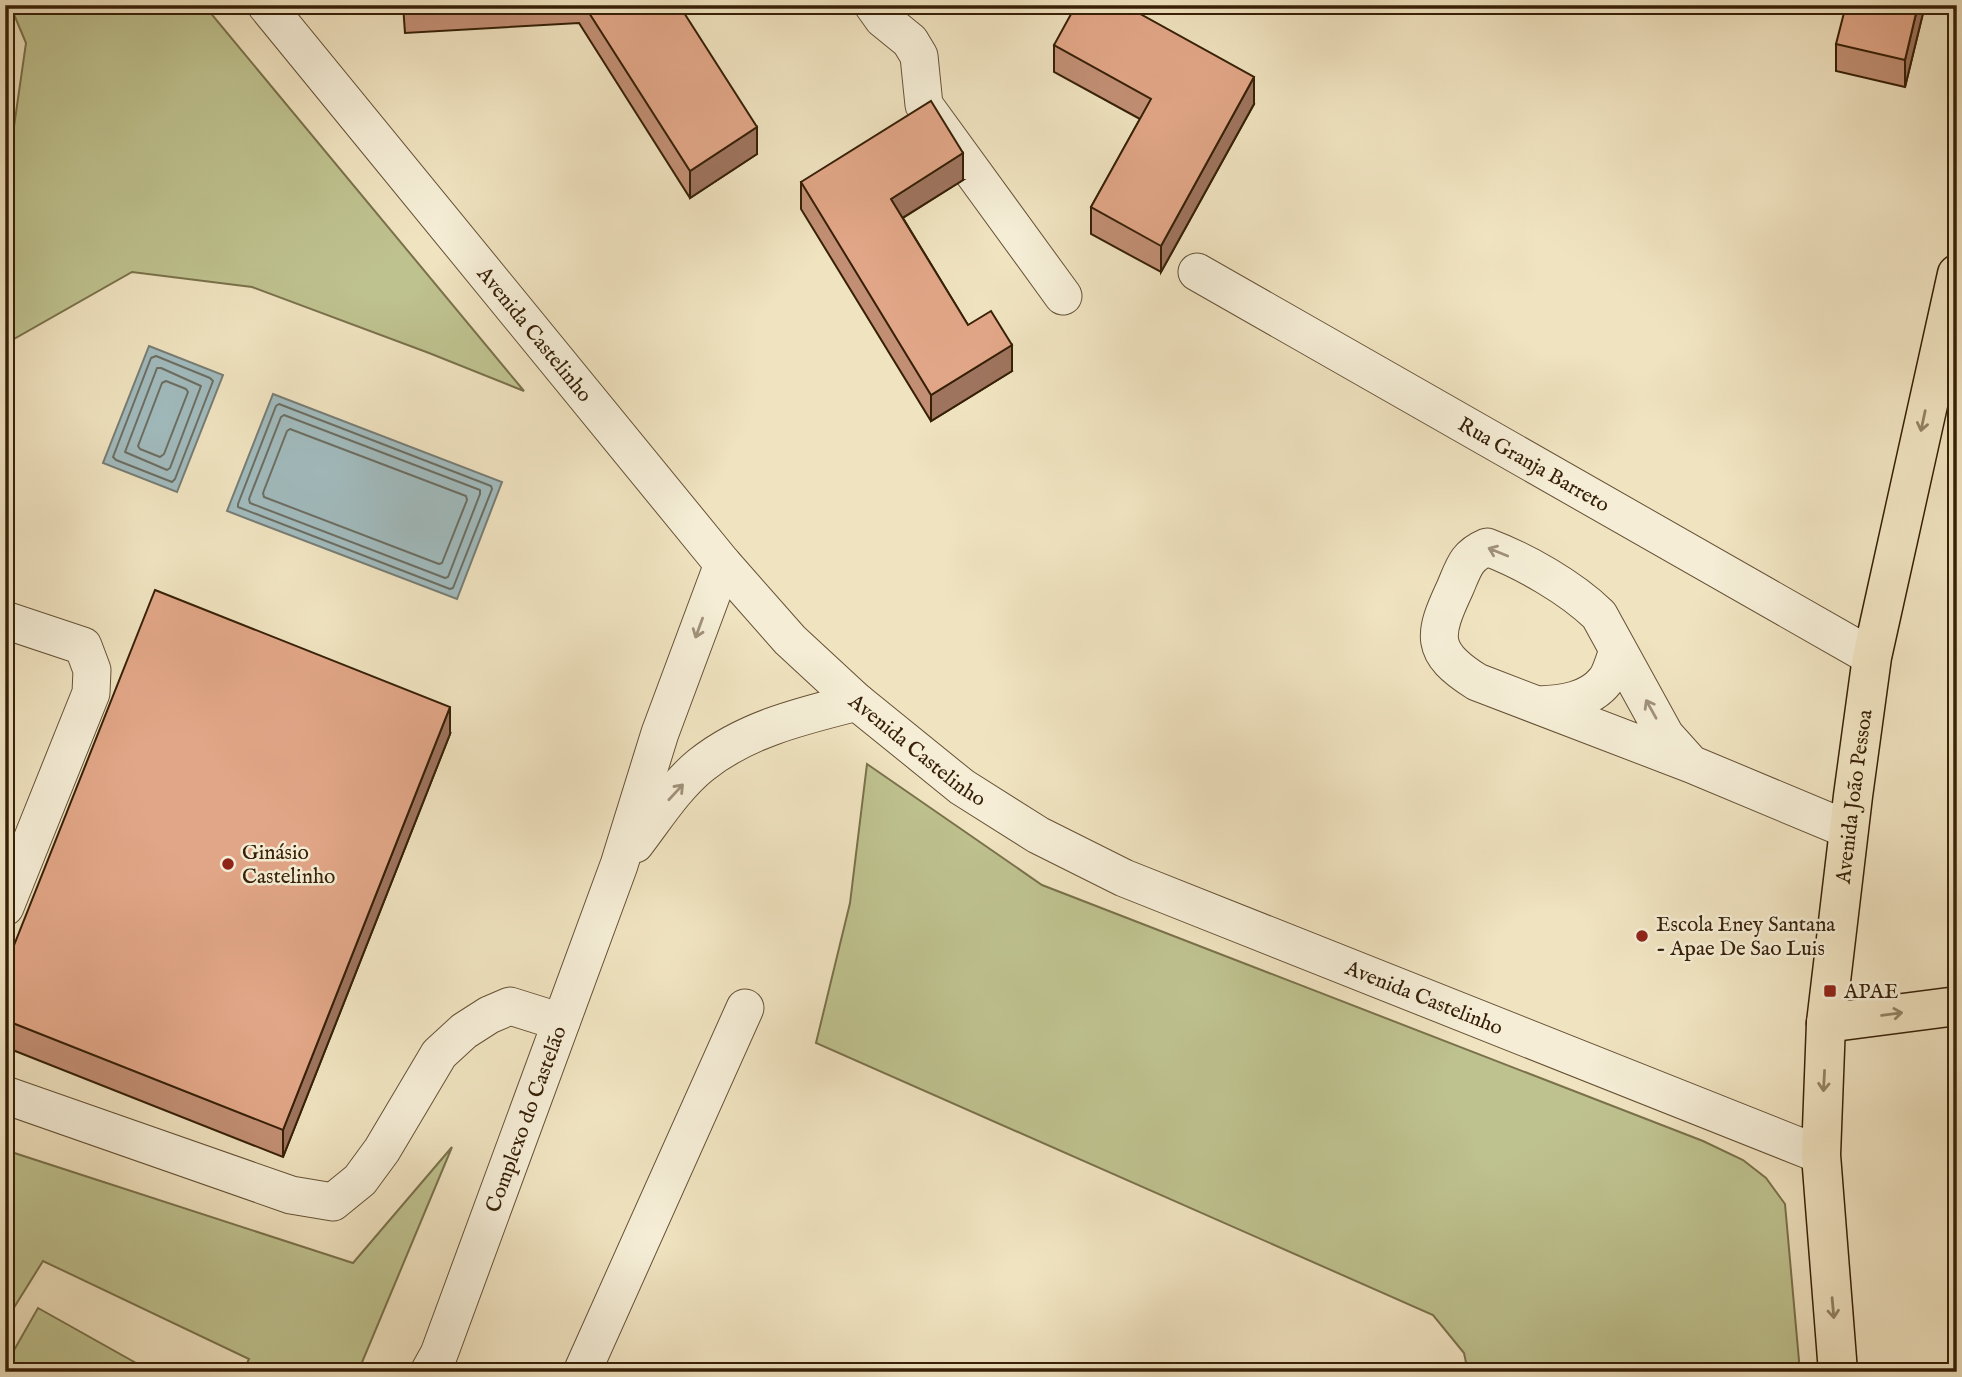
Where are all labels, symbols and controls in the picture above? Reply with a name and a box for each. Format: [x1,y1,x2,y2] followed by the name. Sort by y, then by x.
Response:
[470,261,597,408] street label: Avenida Castelinho
[1916,409,1929,432] one-way arrow
[1453,412,1614,519] street label: Rua Granja Barreto
[1488,544,1509,557] one-way arrow
[692,617,704,639] one-way arrow
[842,688,990,814] street label: Avenida Castelinho
[1644,699,1657,720] one-way arrow
[1831,707,1880,886] street label: Avenida João Pessoa
[668,784,685,801] one-way arrow
[242,840,335,891] place label: Ginásio Castelinho
[220,856,236,872] marker: Ginásio Castelinho
[1656,912,1836,963] place label: Escola Eney Santana - Apae De Sao Luis
[1634,928,1650,944] marker: Escola Eney Santana - Apae De Sao Luis
[1340,955,1507,1042] street label: Avenida Castelinho
[1843,979,1899,1006] place label: APAE
[1822,983,1838,999] marker: APAE
[1880,1008,1902,1021] one-way arrow
[480,1023,574,1216] street label: Complexo do Castelão
[1817,1069,1830,1092] one-way arrow
[1827,1296,1840,1319] one-way arrow

